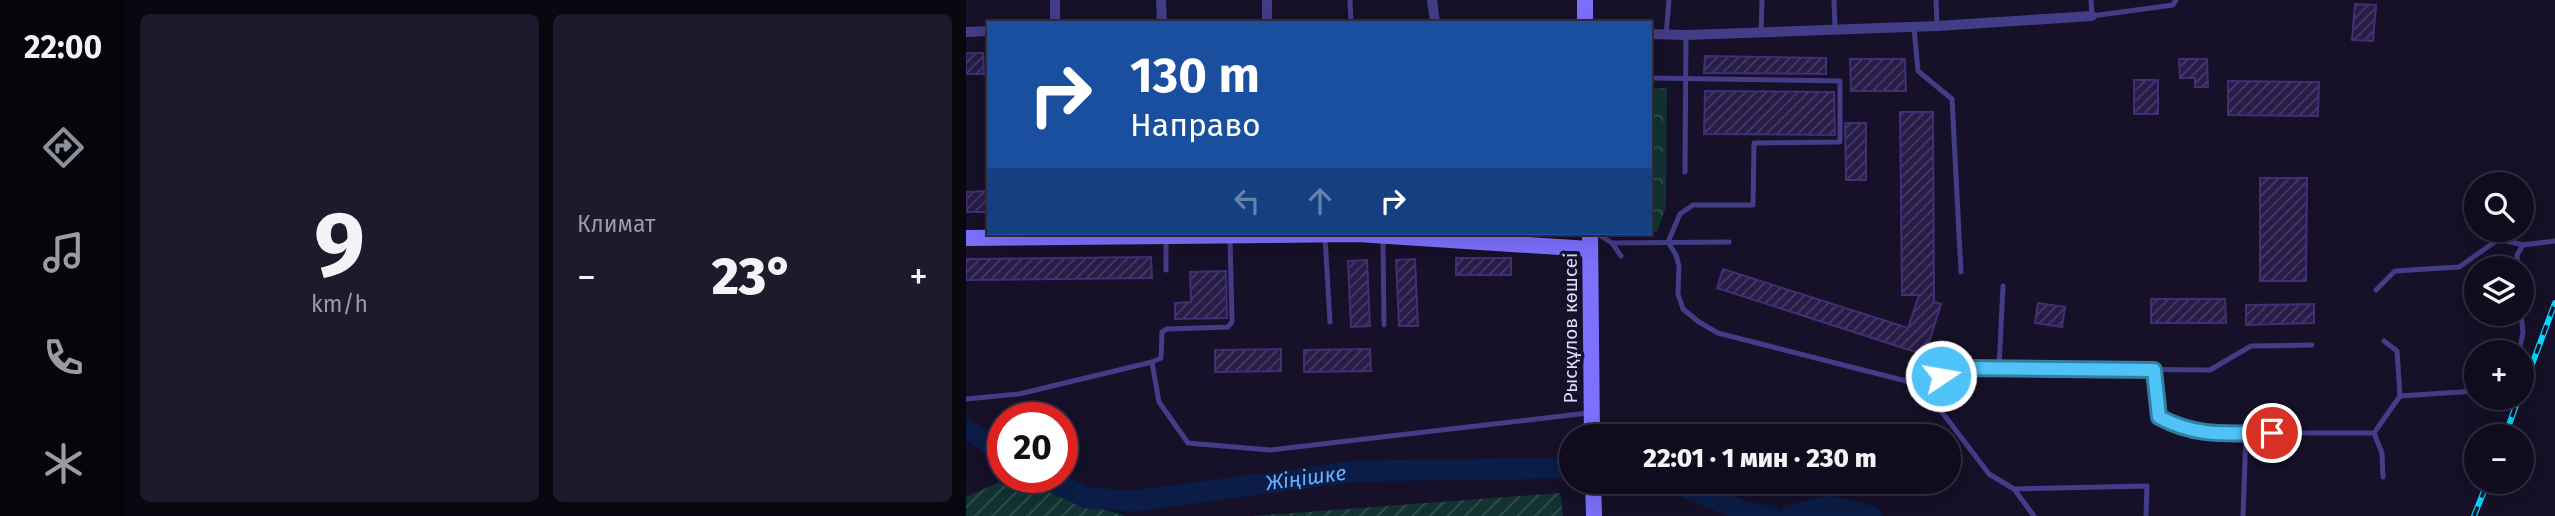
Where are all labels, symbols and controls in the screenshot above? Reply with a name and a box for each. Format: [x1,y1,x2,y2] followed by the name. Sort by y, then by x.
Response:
[24,28,102,66] text: 22:00
[1130,46,1260,105] text: 130 m
[1015,49,1106,140] icon: right
[1130,106,1261,144] text: Направо
[39,123,88,172] icon: directions
[2464,172,2534,494] map controls
[2464,172,2534,242] button: search
[1228,182,1266,220] icon: left
[1301,182,1339,220] icon: ahead
[1374,182,1412,220] icon: right
[314,190,365,299] text: 9
[577,210,655,238] text: Климат
[39,228,88,277] icon: music
[712,245,793,308] text: 23°
[1559,253,1582,403] street label: Рысқұлов көшсеі
[577,254,596,300] text: −
[909,254,928,300] text: +
[2464,256,2534,326] button: layers
[311,290,368,318] text: km/h
[39,333,88,382] icon: phone
[1904,339,1978,413] position arrow
[2464,340,2534,410] button: +
[987,402,1078,493] speed limit sign: 20
[2242,403,2302,463] pin
[2253,414,2291,452] icon: arrive
[2464,424,2534,494] button: −
[39,439,88,488] icon: climate
[1643,443,1877,474] text: 22:01 · 1 мин · 230 m
[1263,460,1348,496] water label: Жіңішке

